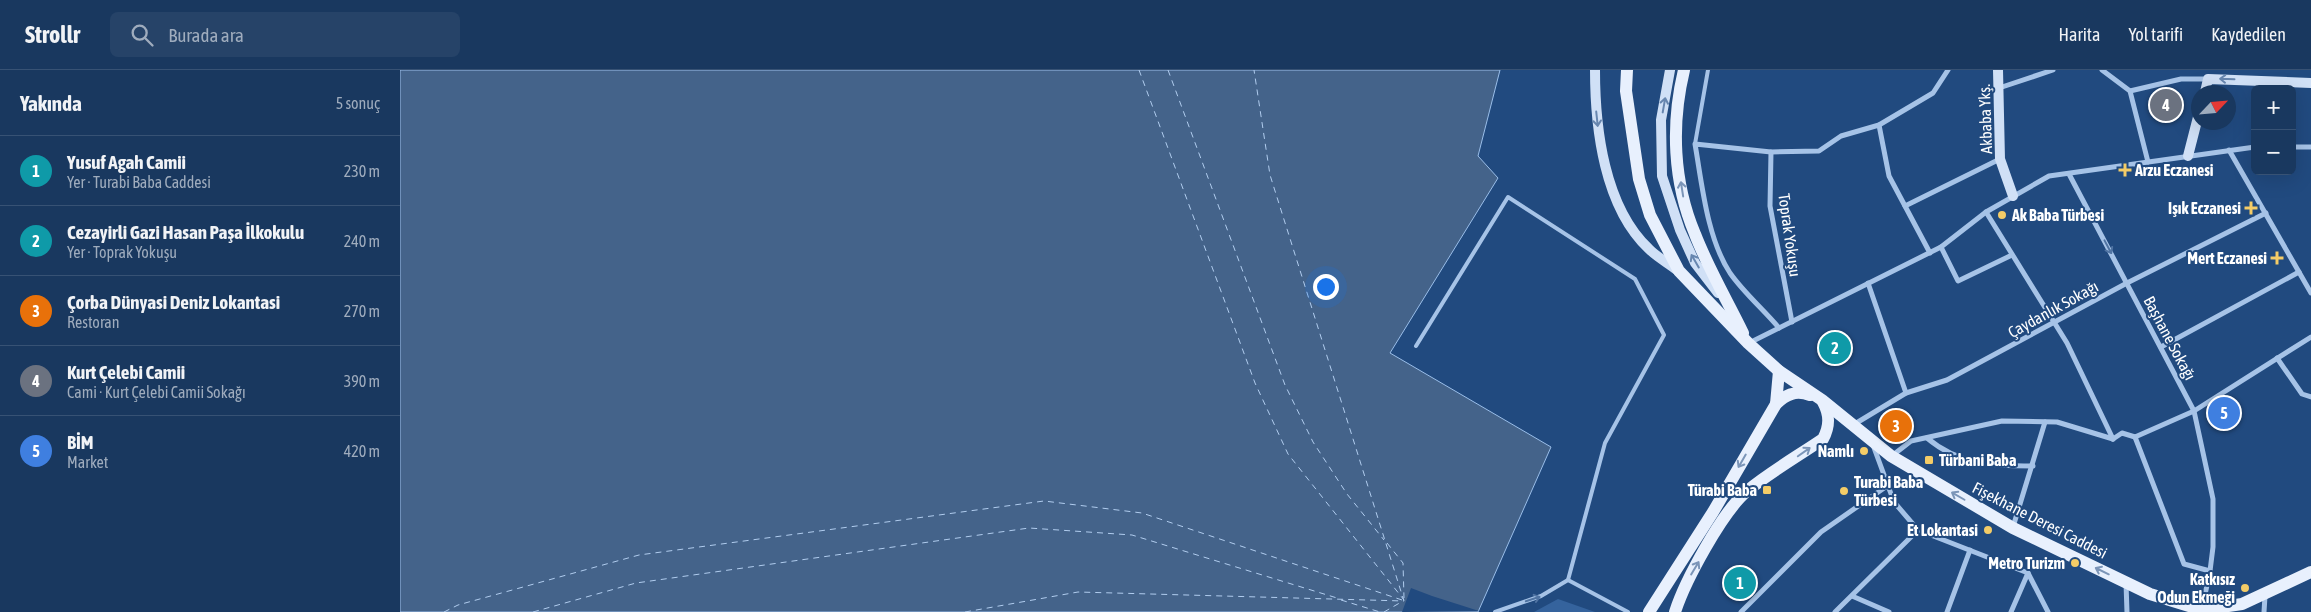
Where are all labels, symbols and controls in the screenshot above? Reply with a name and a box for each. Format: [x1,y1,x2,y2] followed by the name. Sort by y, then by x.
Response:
[110,12,460,57] search box
[25,21,80,48] text: Strollr
[128,21,156,49] icon: search
[168,24,244,46] text: Burada ara
[2059,24,2100,45] text: Harita
[2128,24,2183,45] text: Yol tarifi
[2211,24,2286,45] text: Kaydedilen
[2220,75,2236,84] one-way arrow
[1975,84,1996,154] street label: Akbaba Ykş.
[2191,85,2236,130] north arrow
[2251,85,2296,175] map controls
[2251,85,2296,130] button: +
[2150,86,2182,124] pin: 4
[20,91,82,115] text: Yakında
[336,94,380,112] text: 5 sonuç
[1659,97,1669,113] one-way arrow
[1592,110,1602,126] one-way arrow
[2251,130,2296,175] button: −
[67,151,186,173] text: Yusuf Agah Camii
[2134,161,2214,179] place label: Arzu Eczanesi
[32,162,40,180] text: 1
[344,162,380,180] text: 230 m
[2119,164,2131,176] marker: Arzu Eczanesi
[67,173,211,191] text: Yer · Turabi Baba Caddesi
[1676,181,1686,197] one-way arrow
[1774,192,1805,278] street label: Toprak Yokuşu
[2168,199,2241,217] place label: Işık Eczanesi
[2245,202,2257,214] marker: Işık Eczanesi
[2011,206,2104,224] place label: Ak Baba Türbesi
[1996,209,2008,221] marker: Ak Baba Türbesi
[67,221,304,243] text: Cezayirli Gazi Hasan Paşa İlkokulu
[32,232,40,250] text: 2
[344,232,380,250] text: 240 m
[2103,240,2113,255] one-way arrow
[67,243,177,261] text: Yer · Toprak Yokuşu
[2187,249,2267,267] place label: Mert Eczanesi
[2271,252,2283,264] marker: Mert Eczanesi
[1690,253,1700,268] one-way arrow
[1313,274,1339,300] your location
[2005,277,2102,342] street label: Çaydanlık Sokağı
[67,291,280,313] text: Çorba Dünyasi Deniz Lokantasi
[2139,293,2200,383] street label: Başhane Sokağı
[32,302,40,320] text: 3
[344,302,380,320] text: 270 m
[67,313,119,331] text: Restoran
[1819,329,1851,367] pin: 2
[67,361,185,383] text: Kurt Çelebi Camii
[32,372,40,390] text: 4
[344,372,380,390] text: 390 m
[67,383,246,401] text: Cami · Kurt Çelebi Camii Sokağı
[2208,394,2240,432] pin: 5
[1880,407,1912,445] pin: 3
[67,431,94,453] text: BİM
[32,442,40,460] text: 5
[344,442,380,460] text: 420 m
[1818,442,1854,460] place label: Namlı
[1858,445,1870,457] marker: Namlı
[1797,447,1811,457] one-way arrow
[1939,451,2016,469] place label: Türbani Baba
[67,453,108,471] text: Market
[1737,453,1747,467] one-way arrow
[1923,454,1935,466] marker: Türbani Baba
[1854,473,1923,509] place label: Turabi Baba Türbesi
[1969,478,2110,563] street label: Fişekhane Deresi Caddesi
[1688,481,1757,499] place label: Türabi Baba
[1761,484,1773,496] marker: Türabi Baba
[1838,485,1850,497] marker: Turabi Baba Türbesi
[1952,491,1966,501] one-way arrow
[1907,521,1978,539] place label: Et Lokantasi
[1982,524,1994,536] marker: Et Lokantasi
[1988,554,2065,572] place label: Metro Turizm
[2069,557,2081,569] marker: Metro Turizm
[1690,561,1700,575] one-way arrow
[1724,564,1756,602] pin: 1
[2095,566,2110,575] one-way arrow
[2157,570,2235,606] place label: Katkısız Odun Ekmeği
[2239,582,2251,594] marker: Katkısız Odun Ekmeği
[1524,594,1540,603] one-way arrow

